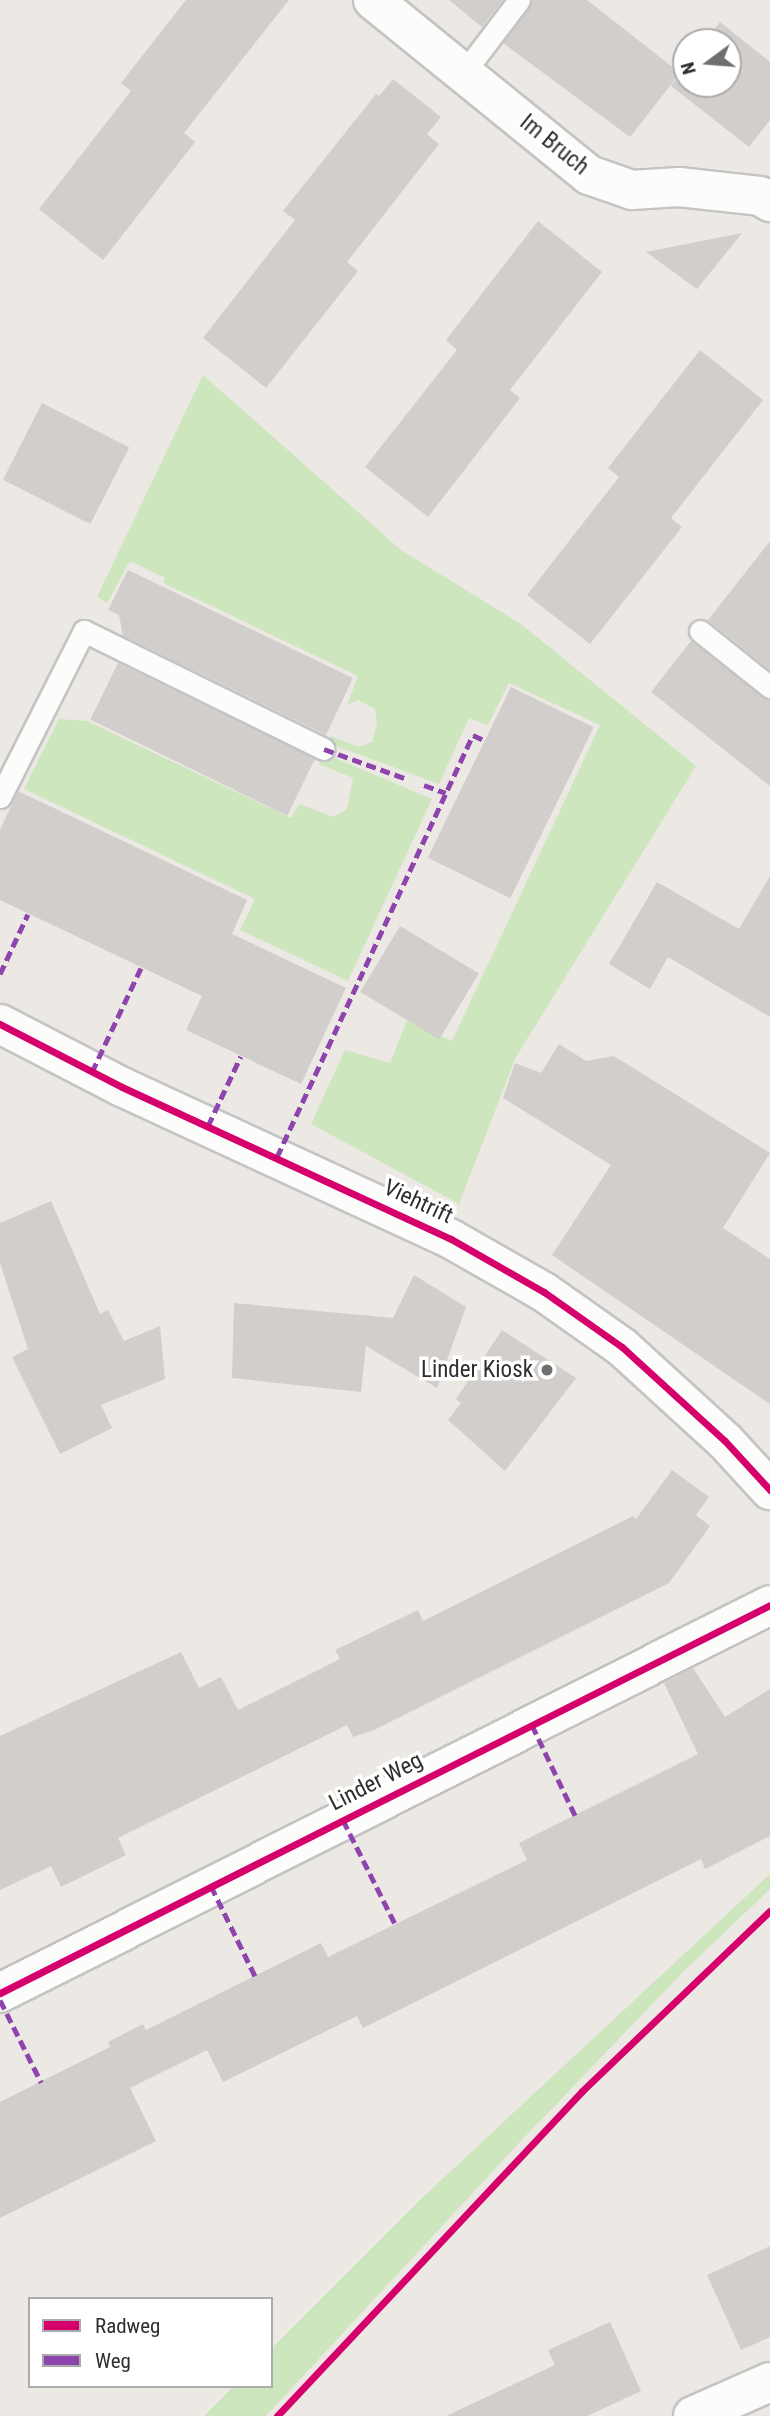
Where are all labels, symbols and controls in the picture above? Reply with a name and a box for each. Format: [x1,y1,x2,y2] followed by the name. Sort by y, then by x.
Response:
[672,28,742,98] north arrow
[676,60,701,77] text: N
[514,109,594,181] street label: Im Bruch
[379,1174,457,1230] street label: Viehtrift
[421,1356,533,1384] place label: Linder Kiosk
[539,1362,555,1378] marker: Linder Kiosk
[325,1747,427,1817] street label: Linder Weg
[28,2297,273,2388] legend
[95,2314,160,2338] text: Radweg
[95,2349,131,2373] text: Weg

